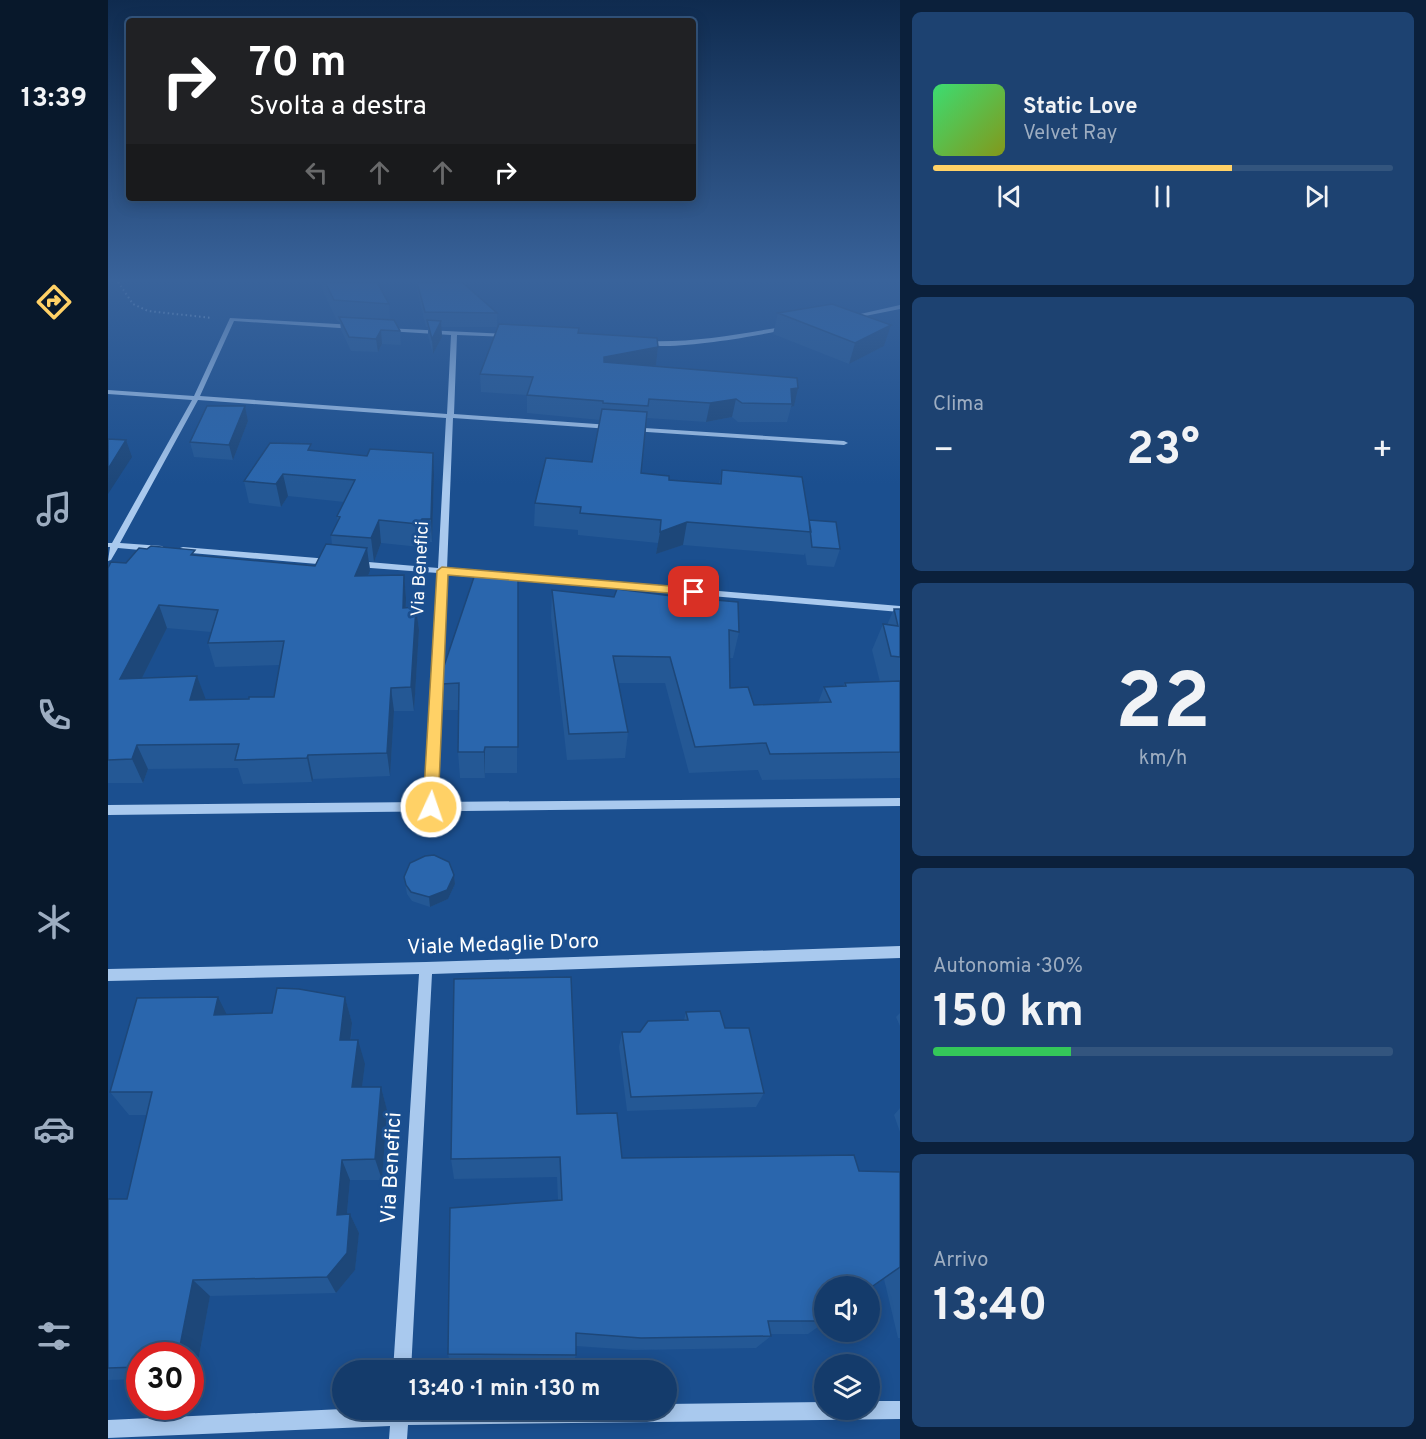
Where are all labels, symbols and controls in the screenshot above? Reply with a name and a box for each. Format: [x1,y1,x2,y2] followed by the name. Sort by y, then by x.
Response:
[249,38,347,91] text: 70 m
[150,42,228,120] icon: right
[21,82,87,116] text: 13:39
[249,90,427,124] text: Svolta a destra
[1023,94,1137,121] text: Static Love
[1023,121,1117,147] text: Velvet Ray
[300,156,333,189] icon: left
[363,156,396,189] icon: ahead
[426,156,459,189] icon: ahead
[489,156,522,189] icon: right
[993,180,1026,213] icon: previous
[1146,180,1179,213] icon: pause
[1300,180,1333,213] icon: next
[33,281,75,323] icon: directions
[933,392,984,418] text: Clima
[1126,423,1200,480] text: 23°
[933,431,954,473] text: −
[1372,431,1393,473] text: +
[33,488,75,530] icon: music
[407,521,435,617] street label: Via Benefici
[668,566,719,617] pin
[677,575,710,608] icon: arrive
[1115,657,1211,756] text: 22
[33,694,75,736] icon: phone
[1139,746,1187,772] text: km/h
[399,775,463,839] position arrow
[33,901,75,943] icon: climate
[406,928,600,962] street label: Viale Medaglie D'oro
[933,954,1083,980] text: Autonomia · 30%
[933,985,1084,1042] text: 150 km
[33,1108,75,1150] icon: car
[376,1112,408,1224] street label: Via Benefici
[933,1248,988,1274] text: Arrivo
[814,1276,880,1420] map controls
[814,1276,880,1342] button: sound
[933,1279,1047,1336] text: 13:40
[33,1315,75,1357] icon: filters
[126,1342,204,1420] speed limit sign: 30
[814,1354,880,1420] button: layers
[409,1376,600,1403] text: 13:40 · 1 min · 130 m

